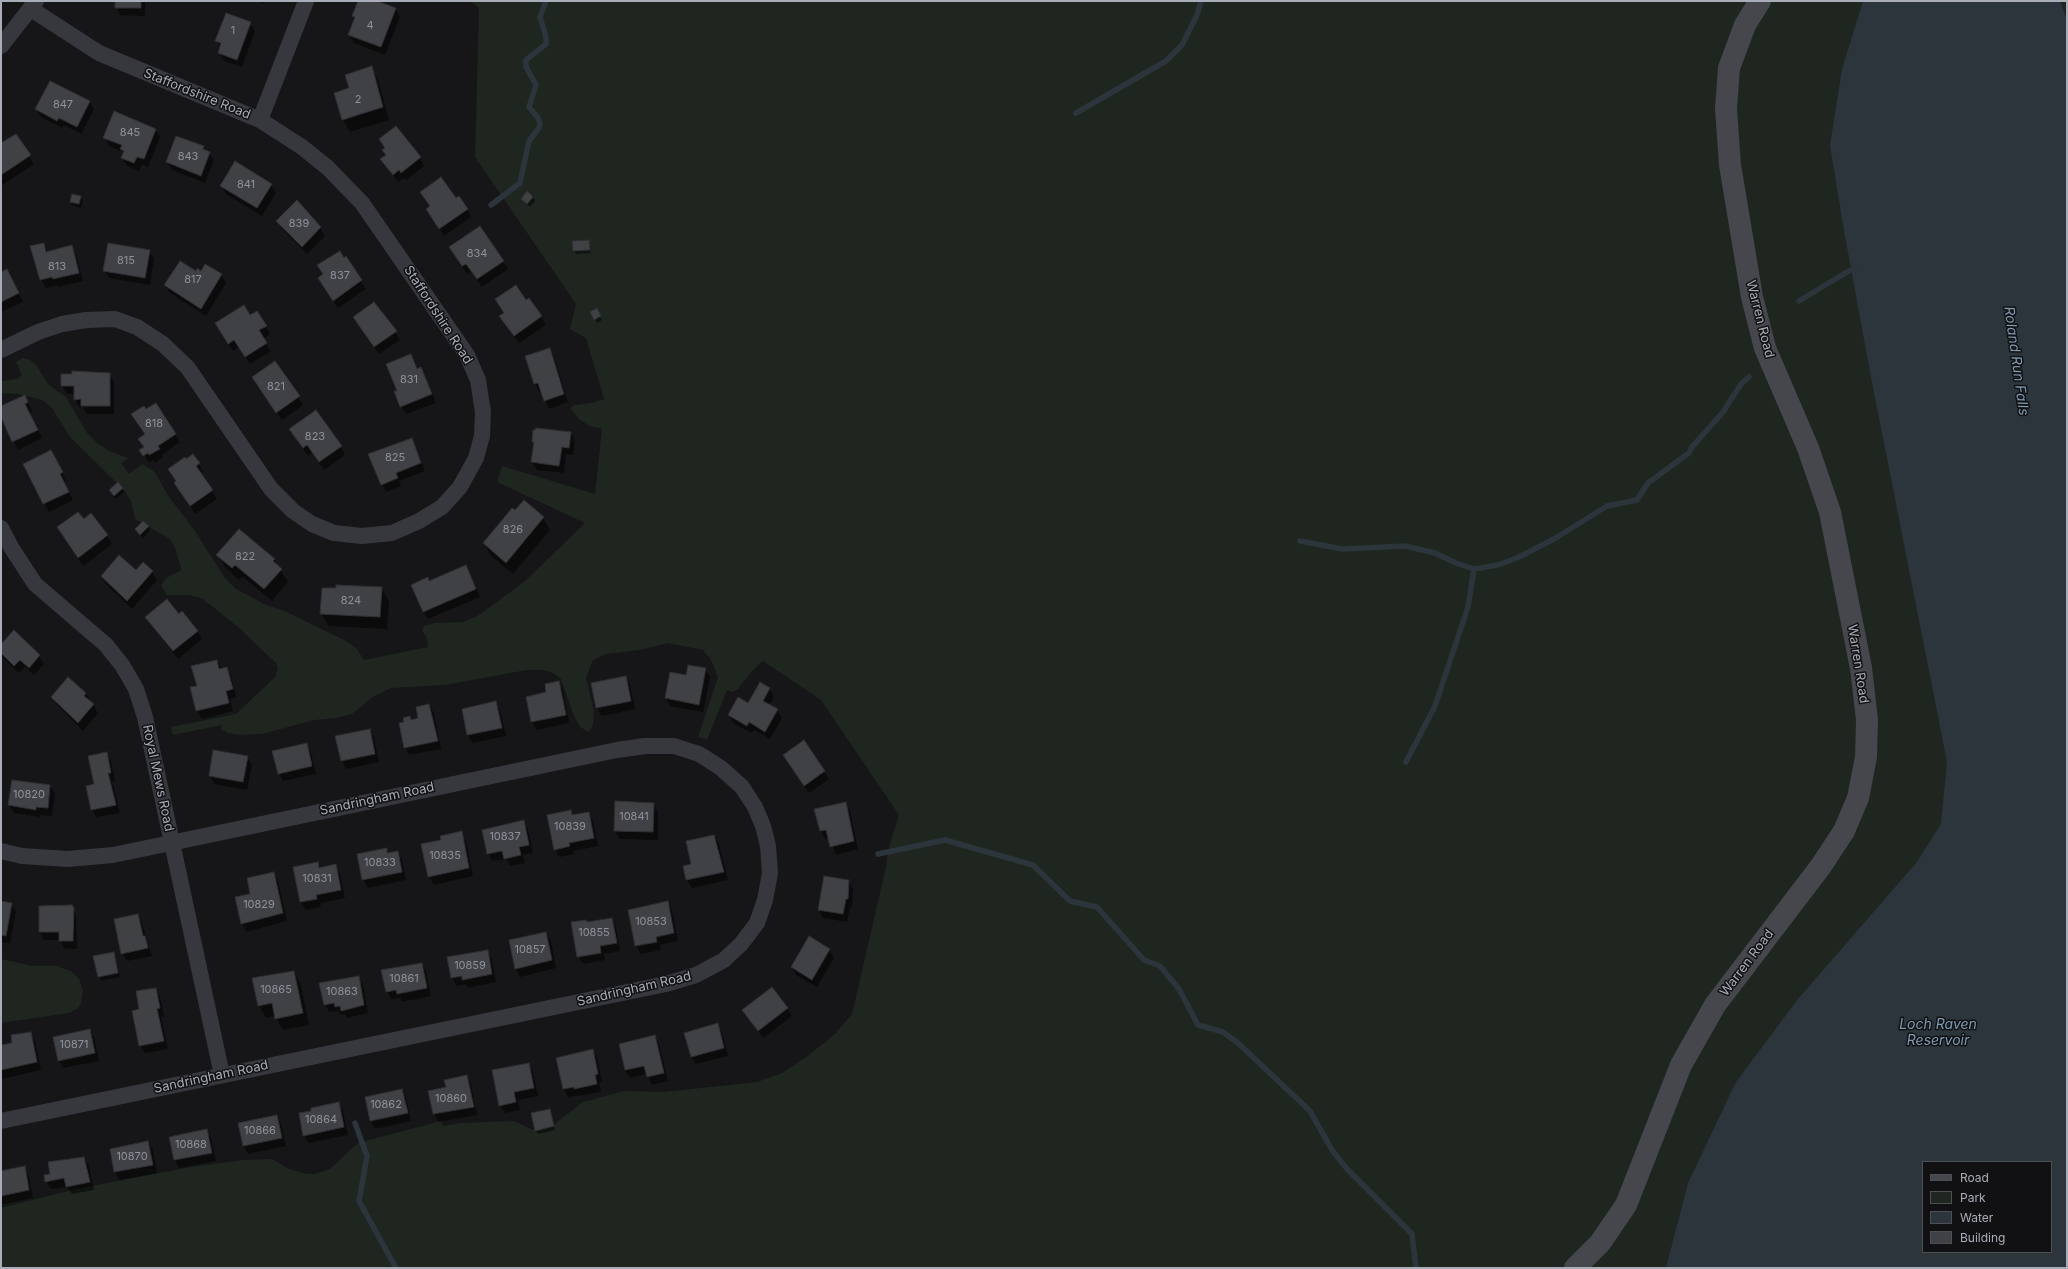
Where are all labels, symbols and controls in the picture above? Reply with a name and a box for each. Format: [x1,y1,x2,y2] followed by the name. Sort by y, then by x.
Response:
[366,19,374,33] house number: 4
[231,24,235,38] house number: 1
[141,65,253,123] street label: Staffordshire Road
[355,93,361,107] house number: 2
[53,98,73,112] house number: 847
[120,126,140,140] house number: 845
[178,150,198,164] house number: 843
[237,178,255,192] house number: 841
[289,217,309,231] house number: 839
[467,247,487,261] house number: 834
[117,254,135,268] house number: 815
[48,260,66,274] house number: 813
[400,263,476,367] street label: Staffordshire Road
[330,269,350,283] house number: 837
[184,273,202,287] house number: 817
[1743,279,1777,359] street label: Warren Road
[2000,305,2032,417] water label: Roland Run Falls
[400,373,418,387] house number: 831
[267,380,285,394] house number: 821
[145,417,163,431] house number: 818
[305,430,325,444] house number: 823
[385,451,405,465] house number: 825
[503,523,523,537] house number: 826
[235,550,255,564] house number: 822
[341,594,361,608] house number: 824
[1844,624,1872,704] street label: Warren Road
[139,723,177,833] street label: Royal Mews Road
[318,779,436,819] street label: Sandringham Road
[13,788,45,802] house number: 10820
[619,810,649,824] house number: 10841
[554,820,586,834] house number: 10839
[489,830,521,844] house number: 10837
[429,849,461,863] house number: 10835
[364,856,396,870] house number: 10833
[302,872,332,886] house number: 10831
[243,898,275,912] house number: 10829
[635,915,667,929] house number: 10853
[578,926,610,940] house number: 10855
[1717,927,1777,999] street label: Warren Road
[514,943,546,957] house number: 10857
[454,959,486,973] house number: 10859
[575,968,693,1010] street label: Sandringham Road
[389,972,419,986] house number: 10861
[260,983,292,997] house number: 10865
[326,985,358,999] house number: 10863
[1899,1017,1977,1050] water label: Loch Raven Reservoir
[60,1038,88,1052] house number: 10871
[152,1057,270,1097] street label: Sandringham Road
[435,1092,467,1106] house number: 10860
[370,1098,402,1112] house number: 10862
[305,1113,337,1127] house number: 10864
[244,1124,276,1138] house number: 10866
[175,1138,207,1152] house number: 10868
[116,1150,148,1164] house number: 10870
[1922,1161,2052,1253] legend
[1960,1170,1989,1185] text: Road
[1960,1190,1986,1205] text: Park
[1960,1210,1993,1225] text: Water
[1960,1230,2005,1245] text: Building

